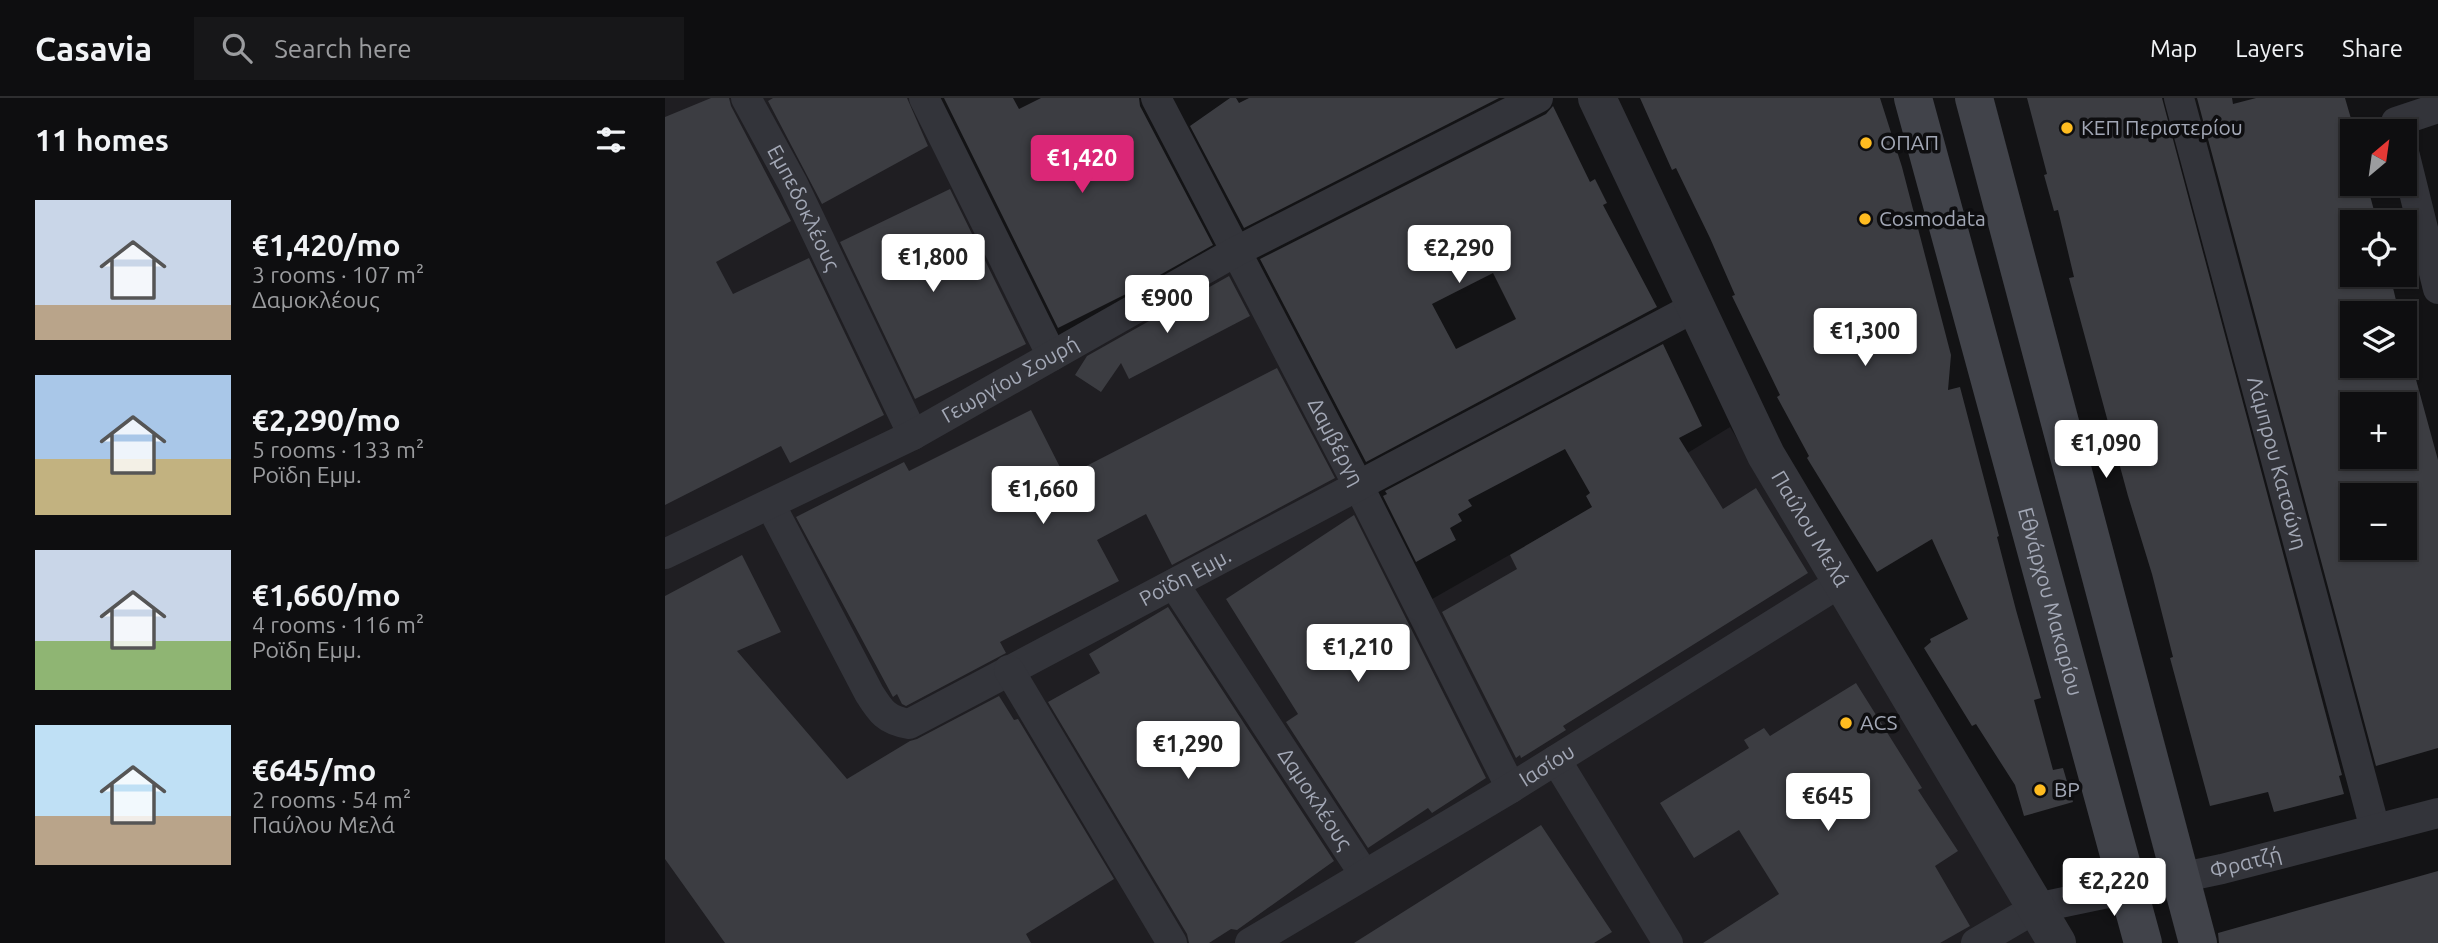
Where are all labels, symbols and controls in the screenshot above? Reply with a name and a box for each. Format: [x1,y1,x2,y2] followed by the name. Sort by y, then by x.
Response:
[194,17,684,80] search box
[218,29,256,67] icon: search
[35,30,152,67] text: Casavia
[274,34,412,63] text: Search here
[2150,35,2197,62] text: Map
[2235,35,2304,62] text: Layers
[2342,35,2403,62] text: Share
[2081,115,2243,139] place label: ΚΕΠ Περιστερίου
[2340,119,2417,196] north arrow
[2340,119,2417,560] map controls
[2059,120,2075,136] marker: ΚΕΠ Περιστερίου
[592,121,630,159] icon: filters
[35,123,169,157] text: 11 homes
[1880,130,1939,154] place label: ΟΠΑΠ
[1858,135,1874,151] marker: ΟΠΑΠ
[1025,136,1139,195] pin: €1,420
[763,140,846,274] street label: Εμπεδοκλέους
[1047,145,1117,170] text: €1,420
[1879,206,1986,230] place label: Cosmodata
[2340,210,2417,287] button: locate
[1857,211,1873,227] marker: Cosmodata
[1402,226,1516,285] pin: €2,290
[91,228,175,312] icon: home
[252,228,401,262] text: €1,420/mo
[876,234,990,294] pin: €1,800
[1424,235,1494,260] text: €2,290
[898,244,968,269] text: €1,800
[252,262,424,287] text: 3 rooms · 107 m²
[1126,275,1208,335] pin: €900
[1141,285,1193,310] text: €900
[252,287,379,312] text: Δαμοκλέους
[2340,301,2417,378] button: layers
[1808,308,1922,368] pin: €1,300
[1830,318,1900,343] text: €1,300
[937,330,1082,427] street label: Γεωργίου Σουρή
[2243,374,2313,552] street label: Λάμπρου Κατσώνη
[2340,392,2417,469] button: +
[1304,394,1369,489] street label: Δαμβέργη
[91,403,175,487] icon: home
[252,403,401,437] text: €2,290/mo
[2049,420,2163,480] pin: €1,090
[2071,430,2141,455] text: €1,090
[252,437,424,462] text: 5 rooms · 133 m²
[252,462,362,487] text: Ροϊδη Εμμ.
[986,466,1100,526] pin: €1,660
[1767,466,1855,591] street label: Παύλου Μελά
[1008,476,1078,501] text: €1,660
[2340,483,2417,560] button: −
[2014,504,2088,698] street label: Εθνάρχου Μακαρίου
[1135,542,1235,611] street label: Ροϊδη Εμμ.
[91,578,175,662] icon: home
[252,578,401,612] text: €1,660/mo
[252,612,424,637] text: 4 rooms · 116 m²
[1301,624,1415,684] pin: €1,210
[1323,634,1393,659] text: €1,210
[252,637,362,662] text: Ροϊδη Εμμ.
[1860,710,1898,734] place label: ACS
[1838,715,1854,731] marker: ACS
[1131,722,1245,781] pin: €1,290
[1153,731,1223,756] text: €1,290
[1514,738,1579,791] street label: Ιασίου
[1274,743,1358,854] street label: Δαμοκλέους
[91,753,175,837] icon: home
[252,753,376,787] text: €645/mo
[1787,774,1869,833] pin: €645
[2054,777,2080,801] place label: BP
[2032,782,2048,798] marker: BP
[1802,783,1854,808] text: €645
[252,787,411,812] text: 2 rooms · 54 m²
[252,812,395,837] text: Παύλου Μελά
[2207,841,2284,882] street label: Φρατζή
[2057,858,2171,918] pin: €2,220
[2079,868,2149,893] text: €2,220

